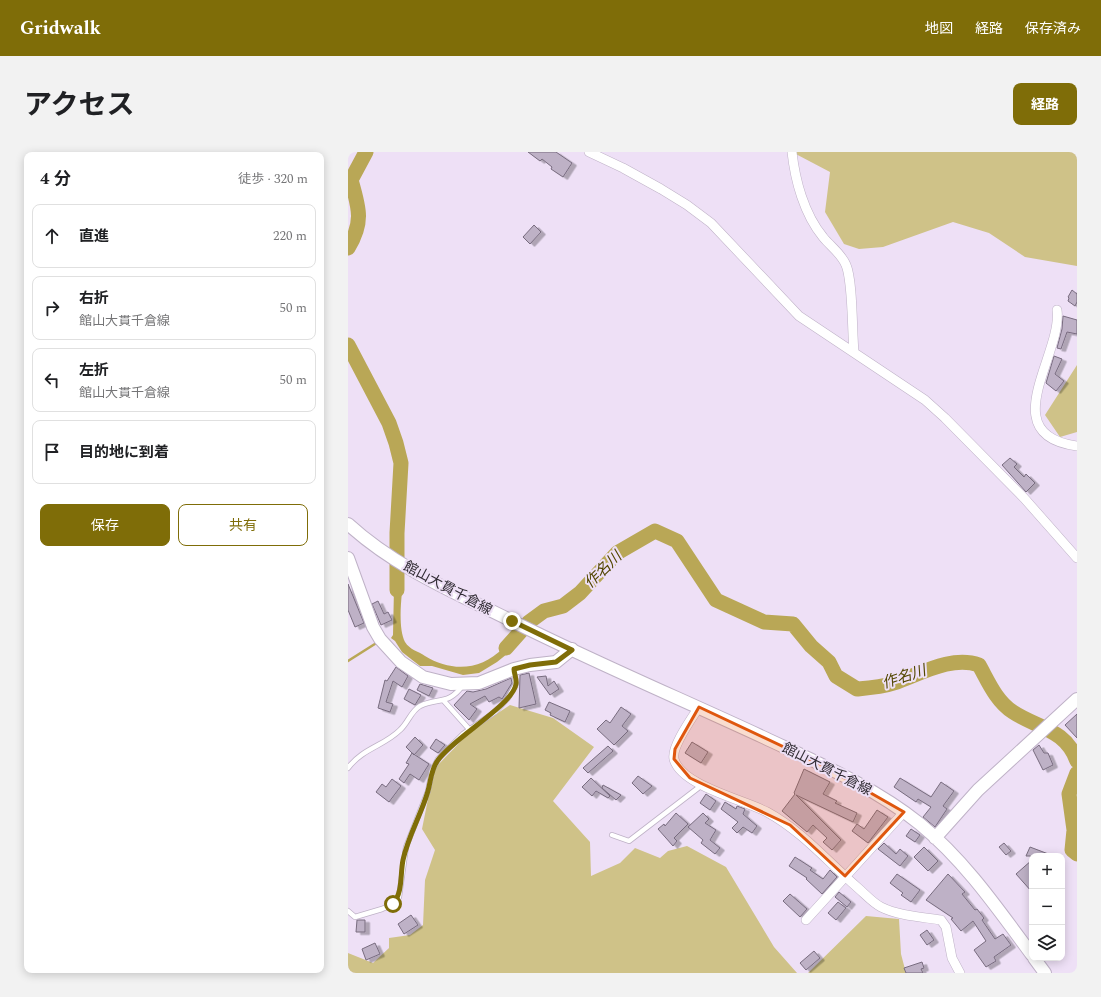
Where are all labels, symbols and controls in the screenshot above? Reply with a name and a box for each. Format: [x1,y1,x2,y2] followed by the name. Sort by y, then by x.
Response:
[20,14,101,43] text: Gridwalk
[925,18,953,39] text: 地図
[975,18,1003,39] text: 経路
[1025,18,1081,39] text: 保存済み
[1013,83,1077,125] button: 経路
[24,84,135,127] text: アクセス
[40,166,71,192] text: 4 分
[238,169,308,189] text: 徒歩 · 320 m
[41,225,63,247] icon: ahead
[79,225,109,248] text: 直進
[273,226,307,246] text: 220 m
[79,287,109,310] text: 右折
[41,297,63,319] icon: right
[280,298,307,318] text: 50 m
[79,311,170,331] text: 館山大貫千倉線
[79,359,109,382] text: 左折
[41,369,63,391] icon: left
[280,370,307,390] text: 50 m
[79,383,170,403] text: 館山大貫千倉線
[41,441,63,463] icon: arrive
[79,441,169,464] text: 目的地に到着
[40,504,170,546] button: 保存
[178,504,308,546] button: 共有
[579,545,629,594] water label: 作名川
[400,556,496,620] street label: 館山大貫千倉線
[503,612,521,630] route end
[879,658,931,695] water label: 作名川
[779,737,875,801] street label: 館山大貫千倉線
[1029,853,1065,961] map controls
[1029,853,1065,889] button: +
[1029,889,1065,925] button: −
[384,895,402,913] route start
[1029,925,1065,961] button: layers

